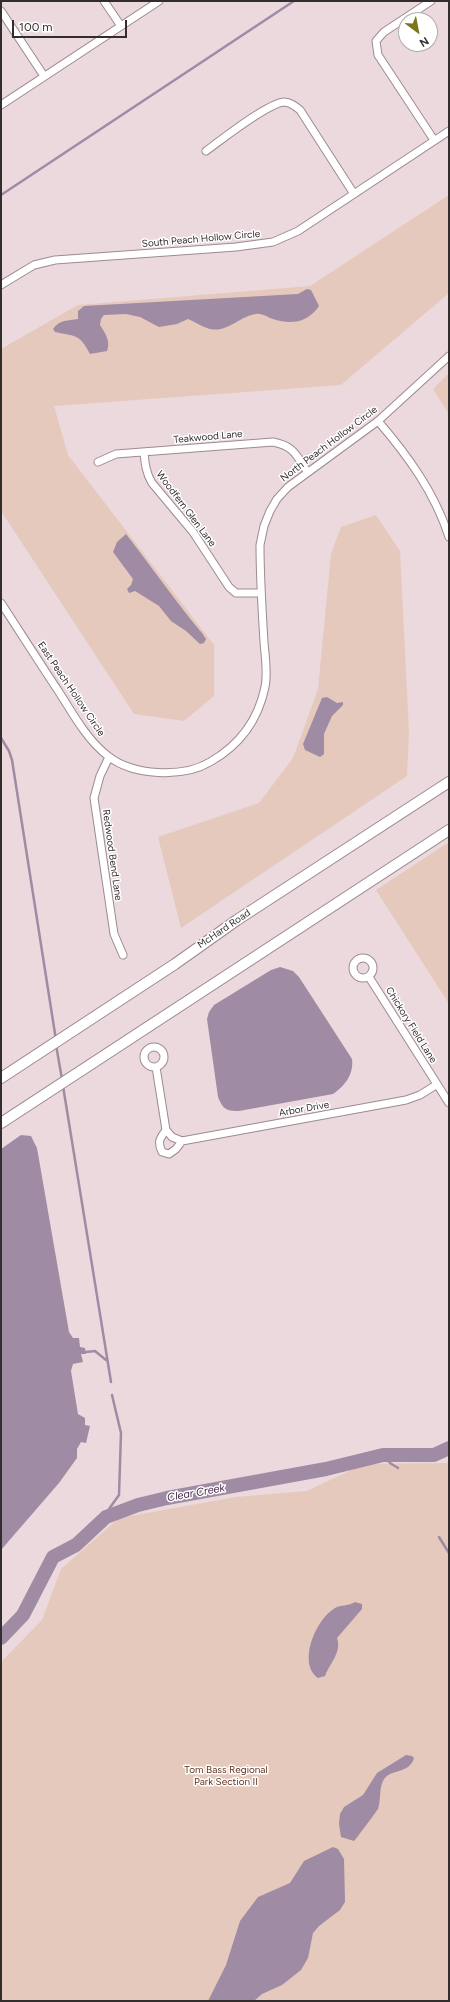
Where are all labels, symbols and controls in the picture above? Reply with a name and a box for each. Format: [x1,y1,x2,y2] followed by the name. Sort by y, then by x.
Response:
[14,12,129,38] scale bar
[398,12,438,52] north arrow
[19,20,53,34] text: 100 m
[417,34,431,50] text: N
[141,228,261,250] street label: South Peach Hollow Circle
[278,404,380,484] street label: North Peach Hollow Circle
[173,428,243,446] street label: Teakwood Lane
[154,469,218,549] street label: Woodfern Glen Lane
[35,640,107,738] street label: East Peach Hollow Circle
[100,809,124,901] street label: Redwood Bend Lane
[195,907,253,951] street label: McHard Road
[383,985,439,1065] street label: Chickory Field Lane
[278,1099,330,1119] street label: Arbor Drive
[166,1481,226,1505] water label: Clear Creek
[184,1764,268,1788] park label: Tom Bass Regional Park Section II

